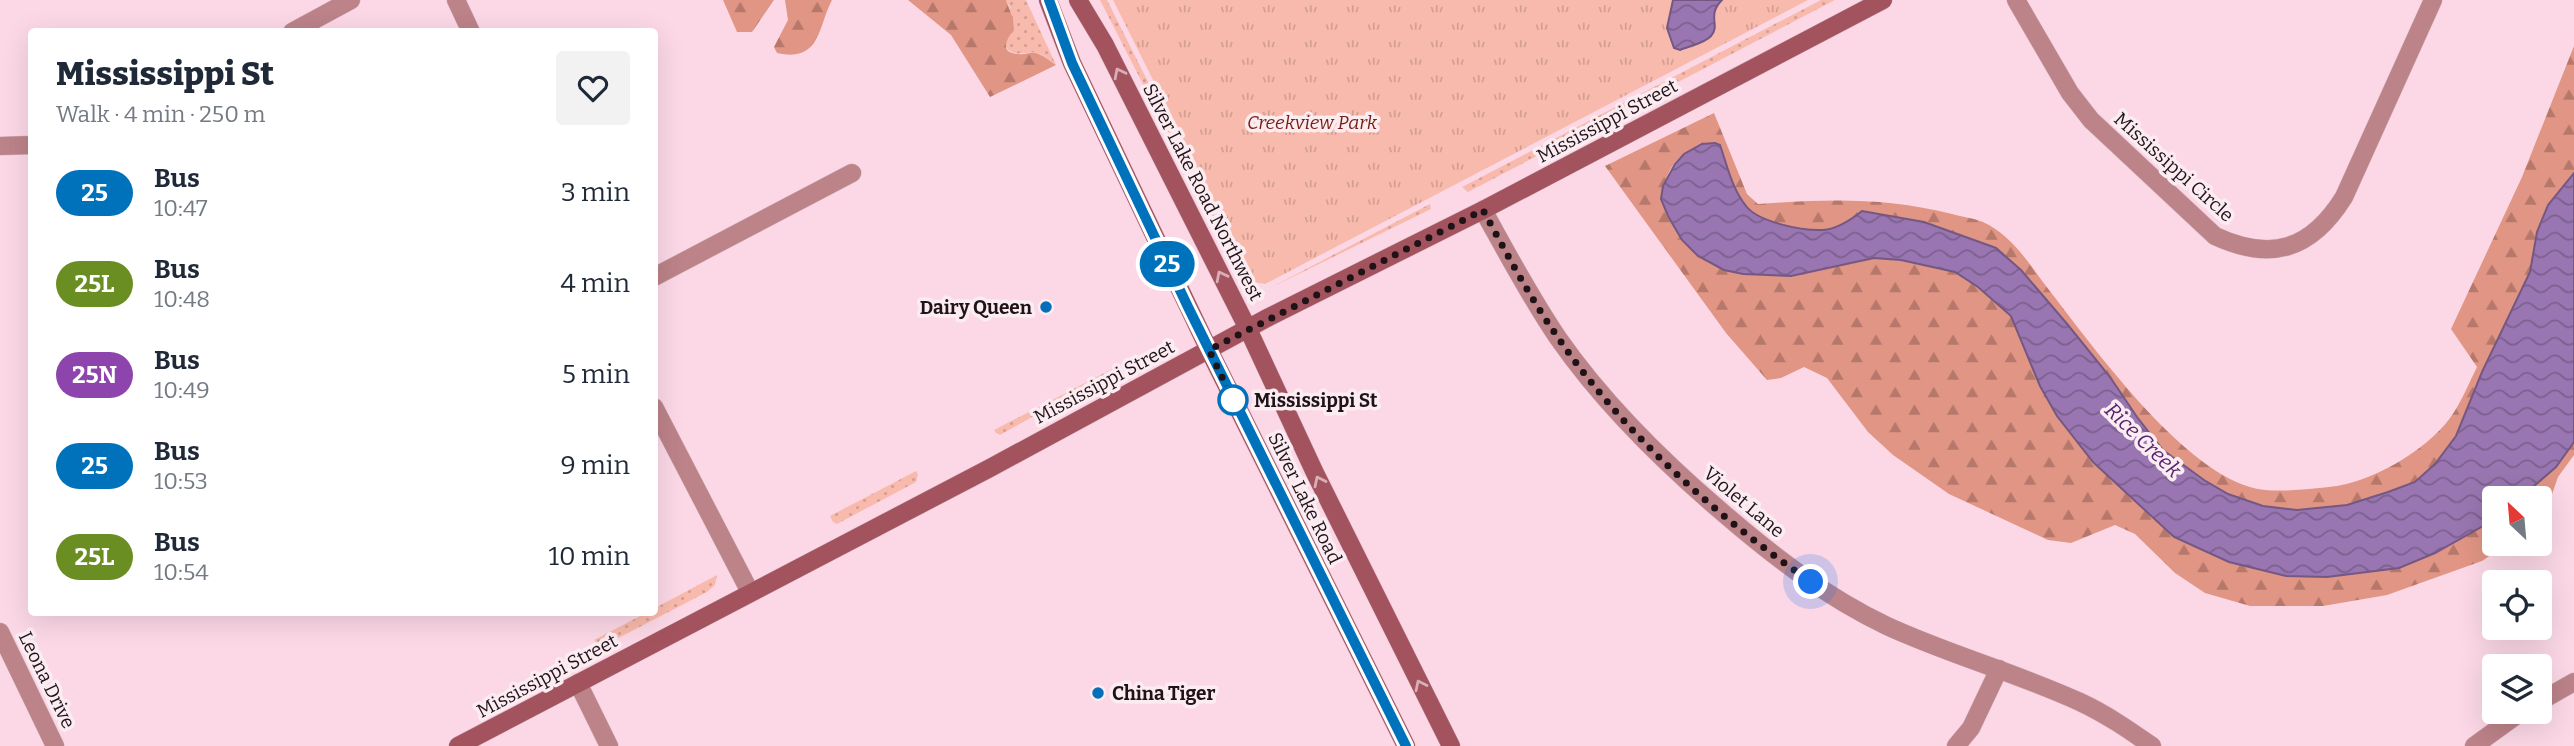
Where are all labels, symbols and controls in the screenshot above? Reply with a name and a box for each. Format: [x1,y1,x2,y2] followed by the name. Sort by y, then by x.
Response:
[556,51,630,125] button: heart
[56,54,274,94] text: Mississippi St
[1114,68,1128,80] one-way arrow
[1533,74,1681,168] street label: Mississippi Street
[1138,80,1268,304] street label: Silver Lake Road Northwest
[56,100,265,128] text: Walk · 4 min · 250 m
[2109,107,2239,227] street label: Mississippi Circle
[1247,111,1378,134] park label: Creekview Park
[154,163,200,194] text: Bus
[561,177,630,208] text: 3 min
[81,179,108,207] text: 25
[154,194,208,222] text: 10:47
[1136,241,1198,287] line badge: 25
[1154,250,1180,278] text: 25
[154,254,200,285] text: Bus
[561,268,630,299] text: 4 min
[74,270,115,298] text: 25L
[1216,271,1230,283] one-way arrow
[154,285,210,313] text: 10:48
[920,296,1033,319] place label: Dairy Queen
[1038,299,1054,315] marker: Dairy Queen
[1030,335,1178,429] street label: Mississippi Street
[154,345,200,376] text: Bus
[562,359,630,390] text: 5 min
[72,361,117,389] text: 25N
[154,376,210,404] text: 10:49
[1218,385,1248,415] marker: Mississippi St
[1254,389,1378,412] place label: Mississippi St
[2099,397,2187,483] water label: Rice Creek
[1263,428,1347,568] street label: Silver Lake Road
[154,436,200,467] text: Bus
[561,450,630,481] text: 9 min
[81,452,108,480] text: 25
[1699,462,1789,542] street label: Violet Lane
[154,467,208,495] text: 10:53
[1314,476,1328,488] one-way arrow
[2482,486,2552,556] north arrow
[2482,486,2552,724] map controls
[154,527,200,558] text: Bus
[549,541,630,572] text: 10 min
[74,543,115,571] text: 25L
[154,558,209,586] text: 10:54
[1793,564,1828,599] your location
[2482,570,2552,640] button: locate
[14,628,80,732] street label: Leona Drive
[473,629,621,723] street label: Mississippi Street
[2482,654,2552,724] button: layers
[1415,680,1429,692] one-way arrow
[1112,682,1215,705] place label: China Tiger
[1090,685,1106,701] marker: China Tiger

